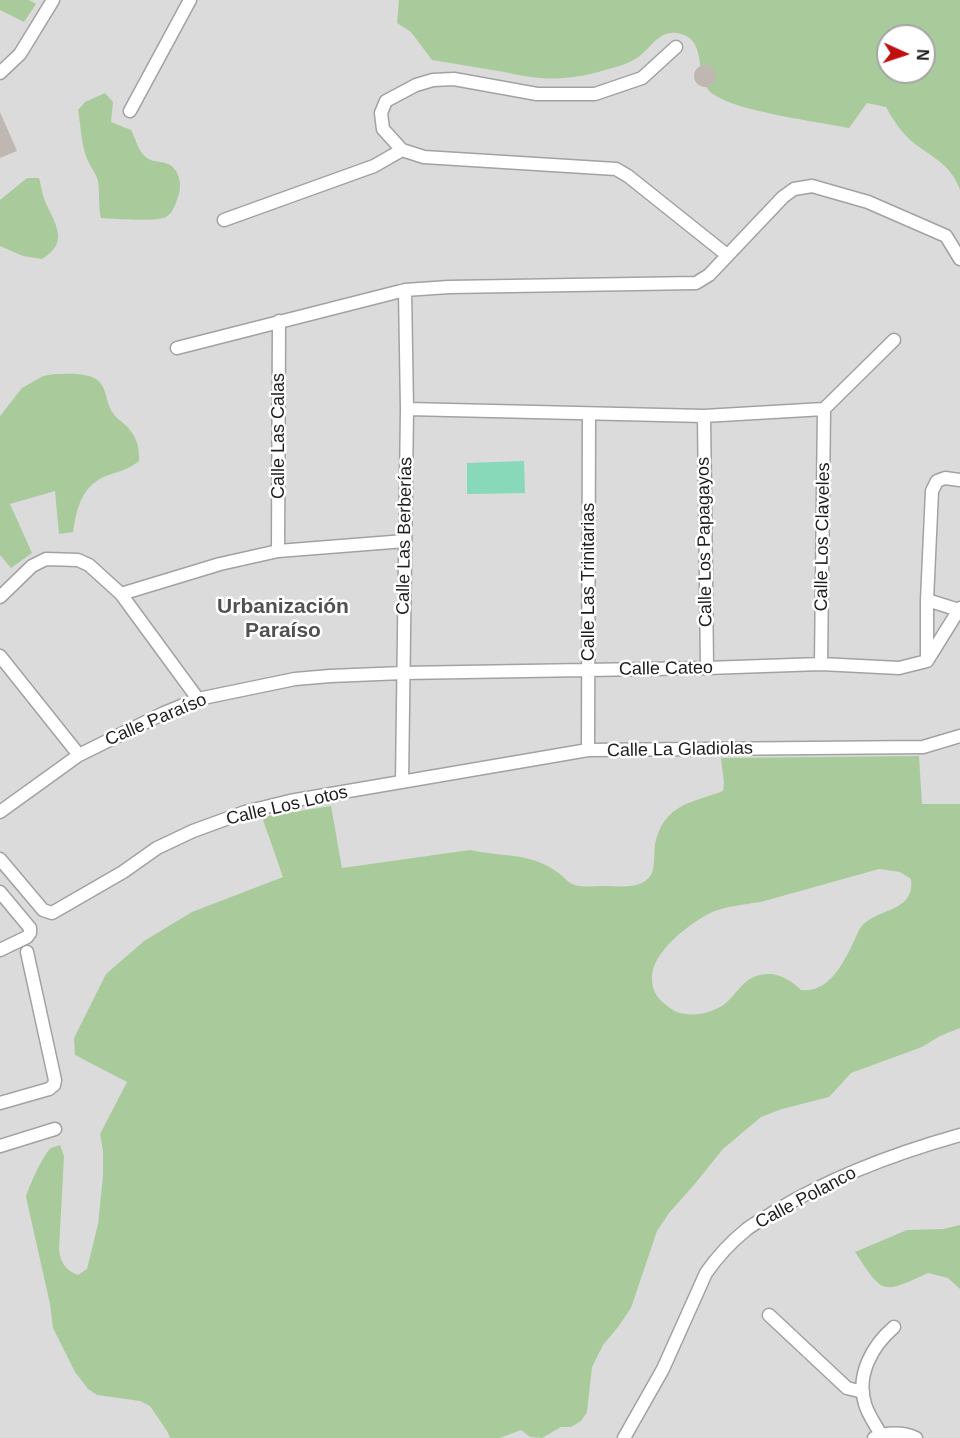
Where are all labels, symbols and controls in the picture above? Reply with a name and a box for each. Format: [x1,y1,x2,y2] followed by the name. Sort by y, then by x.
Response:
[876,24,936,84] north arrow
[914,49,931,61] text: N
[268,373,290,499] street label: Calle Las Calas
[393,457,417,615] street label: Calle Las Berberías
[693,457,717,627] street label: Calle Los Papagayos
[811,462,835,612] street label: Calle Los Claveles
[578,503,600,661] street label: Calle Las Trinitarias
[217,594,349,644] district label: Urbanización Paraíso
[619,657,713,681] street label: Calle Cateo
[102,689,210,751] street label: Calle Paraíso
[607,738,753,762] street label: Calle La Gladiolas
[224,782,350,830] street label: Calle Los Lotos
[752,1162,860,1234] street label: Calle Polanco

